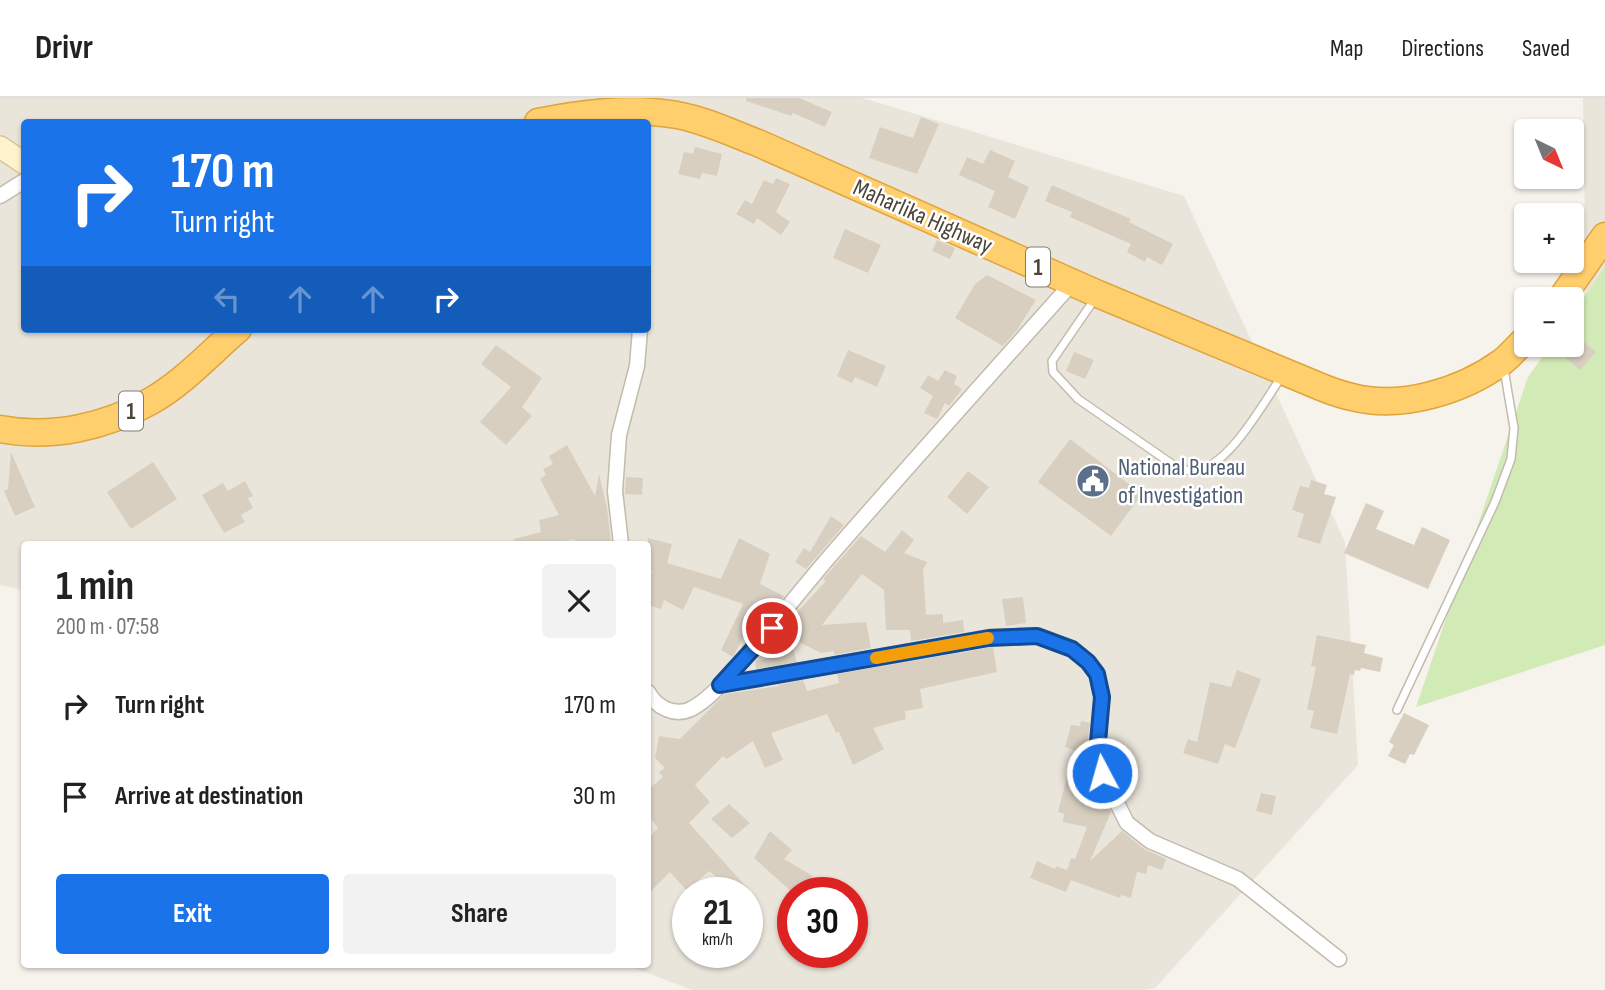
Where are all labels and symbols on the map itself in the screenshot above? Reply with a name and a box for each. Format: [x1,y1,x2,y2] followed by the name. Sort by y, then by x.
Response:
[1514,119,1584,189] north arrow
[849,173,997,260] street label: Maharlika Highway
[1026,248,1050,286] road number: 1
[119,392,143,430] road number: 1
[1118,453,1245,510] place label: National Bureau of Investigation
[1074,462,1112,500] public building icon: National Bureau of Investigation
[742,598,802,658] pin
[1065,736,1139,810] position arrow
[777,877,868,968] speed limit sign: 30

